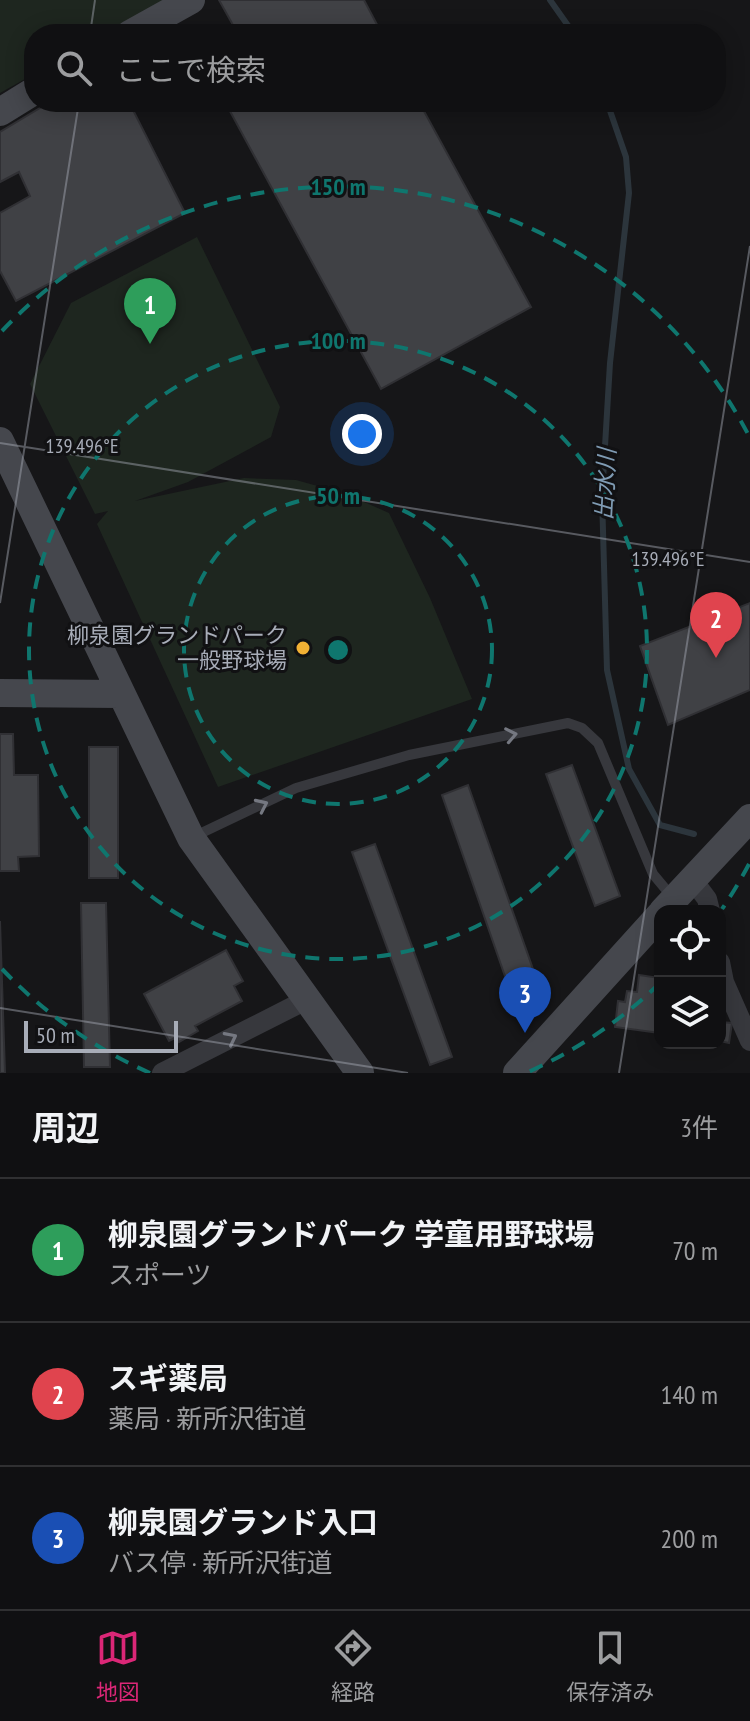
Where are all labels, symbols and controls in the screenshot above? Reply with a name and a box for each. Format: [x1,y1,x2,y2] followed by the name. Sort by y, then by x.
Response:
[24,24,726,112] search box
[52,46,96,90] icon: search
[116,50,266,89] text: ここで検索
[310,171,366,202] text: 150 m
[124,278,176,344] pin: 1
[310,325,366,356] text: 100 m
[342,414,382,454] your location
[46,433,118,459] text: 139.496°E
[588,444,623,521] water label: 出水川
[316,480,360,511] text: 50 m
[632,546,704,572] text: 139.496°E
[690,592,742,658] pin: 2
[67,621,287,674] place label: 柳泉園グランドパーク 一般野球場
[324,636,352,664] centre of rings
[294,639,312,657] marker: 柳泉園グランドパーク 一般野球場
[504,727,518,744] one-way arrow
[253,798,268,814] one-way arrow
[654,905,726,1049] map controls
[654,905,726,977] button: locate
[499,967,551,1033] pin: 3
[654,977,726,1049] button: layers
[24,1017,178,1053] scale bar
[36,1021,75,1049] text: 50 m
[223,1032,238,1047] one-way arrow
[32,1105,100,1149] text: 周辺
[680,1111,718,1144] text: 3件
[108,1214,594,1253] text: 柳泉園グランドパーク 学童用野球場
[52,1234,64,1267] text: 1
[672,1234,718,1267] text: 70 m
[108,1258,211,1291] text: スポーツ
[108,1358,228,1397] text: スギ薬局
[52,1378,64,1411] text: 2
[660,1378,718,1411] text: 140 m
[108,1402,307,1435] text: 薬局 · 新所沢街道
[108,1502,378,1541] text: 柳泉園グランド入口
[52,1522,64,1555] text: 3
[660,1522,718,1555] text: 200 m
[108,1546,333,1579] text: バス停 · 新所沢街道
[96,1626,140,1706] tab: 地図
[331,1626,375,1706] tab: 経路
[566,1626,654,1706] tab: 保存済み

